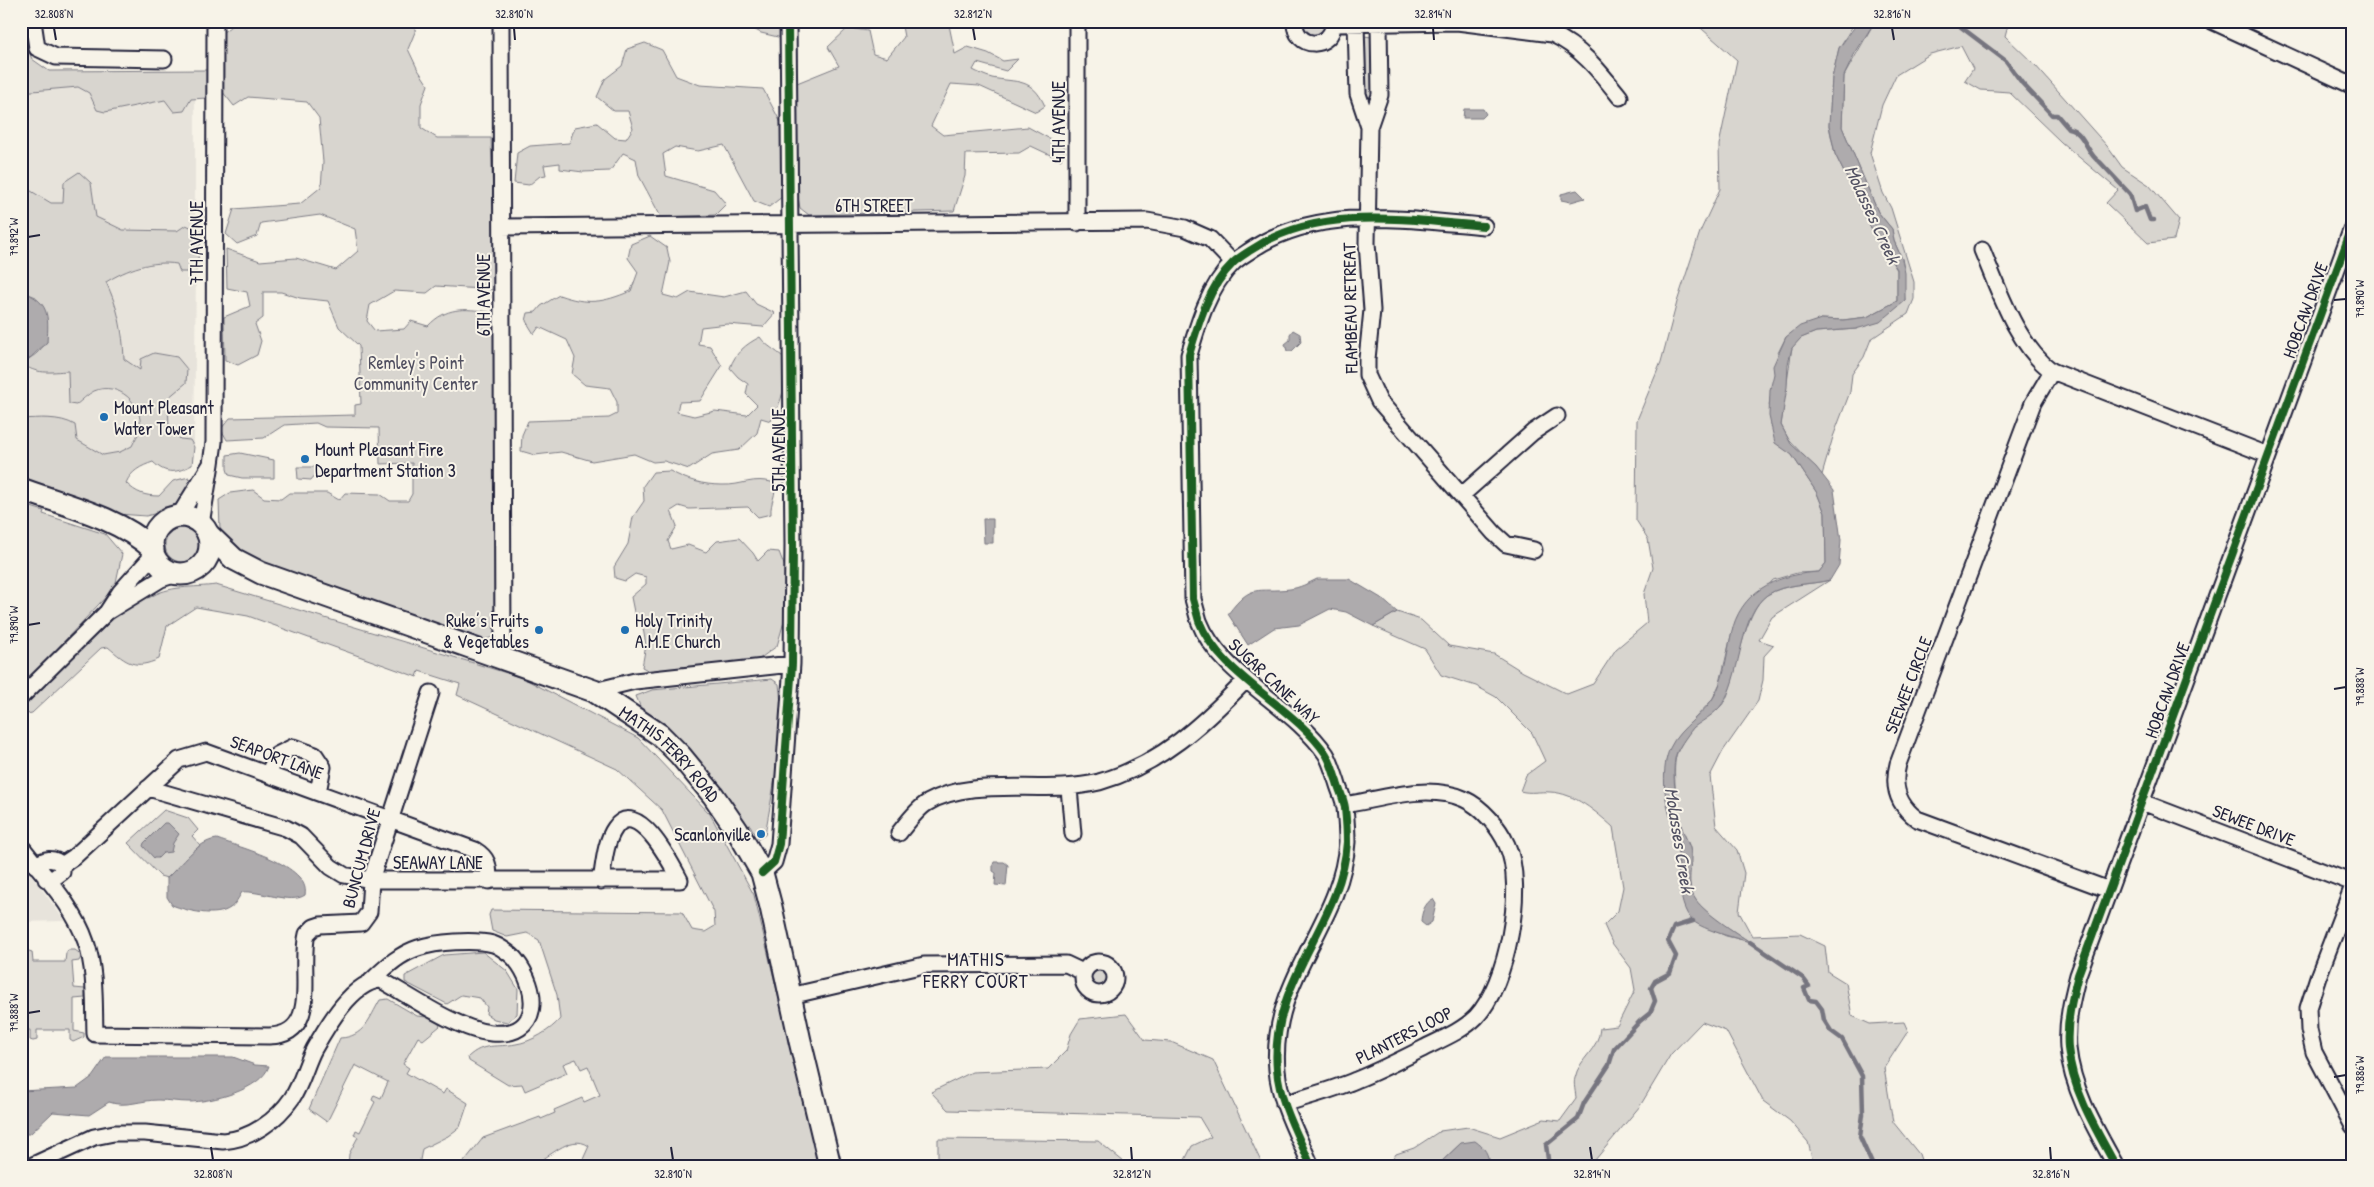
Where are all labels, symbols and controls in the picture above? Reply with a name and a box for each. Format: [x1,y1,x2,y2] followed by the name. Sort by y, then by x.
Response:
[35,5,73,22] text: 32.808°N
[495,5,533,22] text: 32.810°N
[954,5,992,22] text: 32.812°N
[1415,5,1451,22] text: 32.814°N
[1873,5,1911,22] text: 32.816°N
[1046,81,1071,163] street label: 4TH AVENUE
[1839,160,1908,269] water label: Molasses Creek
[835,193,913,218] street label: 6TH STREET
[184,201,209,285] street label: 7TH AVENUE
[5,217,22,256] text: 79.892°W
[1336,242,1364,375] street label: FLAMBEAU RETREAT
[471,254,496,336] street label: 6TH AVENUE
[2276,258,2334,361] street label: HOBCAW DRIVE
[2351,279,2368,318] text: 79.890°W
[354,350,478,396] park label: Remley's Point Community Center
[114,395,214,441] place label: Mount Pleasant Water Tower
[766,409,791,491] street label: 5TH AVENUE
[98,411,110,423] marker: Mount Pleasant Water Tower
[315,437,456,483] place label: Mount Pleasant Fire Department Station 3
[299,453,311,465] marker: Mount Pleasant Fire Department Station 3
[5,605,22,644] text: 79.890°W
[443,608,529,654] place label: Ruke’s Fruits & Vegetables
[635,608,721,654] place label: Holy Trinity A.M.E Church
[533,624,545,636] marker: Ruke’s Fruits & Vegetables
[619,624,631,636] marker: Holy Trinity A.M.E Church
[1223,632,1325,730] street label: SUGAR CANE WAY
[1878,633,1938,737] street label: SEEWEE CIRCLE
[2138,638,2196,741] street label: HOBCAW DRIVE
[2351,667,2368,706] text: 79.888°W
[615,699,727,807] street label: MATHIS FERRY ROAD
[227,729,327,785] street label: SEAPORT LANE
[1659,786,1701,897] water label: Molasses Creek
[2209,798,2299,852] street label: SEWEE DRIVE
[336,805,386,911] street label: BUNCUM DRIVE
[674,822,751,847] place label: Scanlonville
[755,828,767,840] marker: Scanlonville
[393,850,483,875] street label: SEAWAY LANE
[922,946,1029,994] district label: MATHIS FERRY COURT
[5,993,22,1032] text: 79.888°W
[1351,1000,1457,1070] street label: PLANTERS LOOP
[2351,1055,2368,1094] text: 79.886°W
[194,1165,232,1182] text: 32.808°N
[654,1165,692,1182] text: 32.810°N
[1113,1165,1151,1182] text: 32.812°N
[1574,1165,1610,1182] text: 32.814°N
[2032,1165,2070,1182] text: 32.816°N

